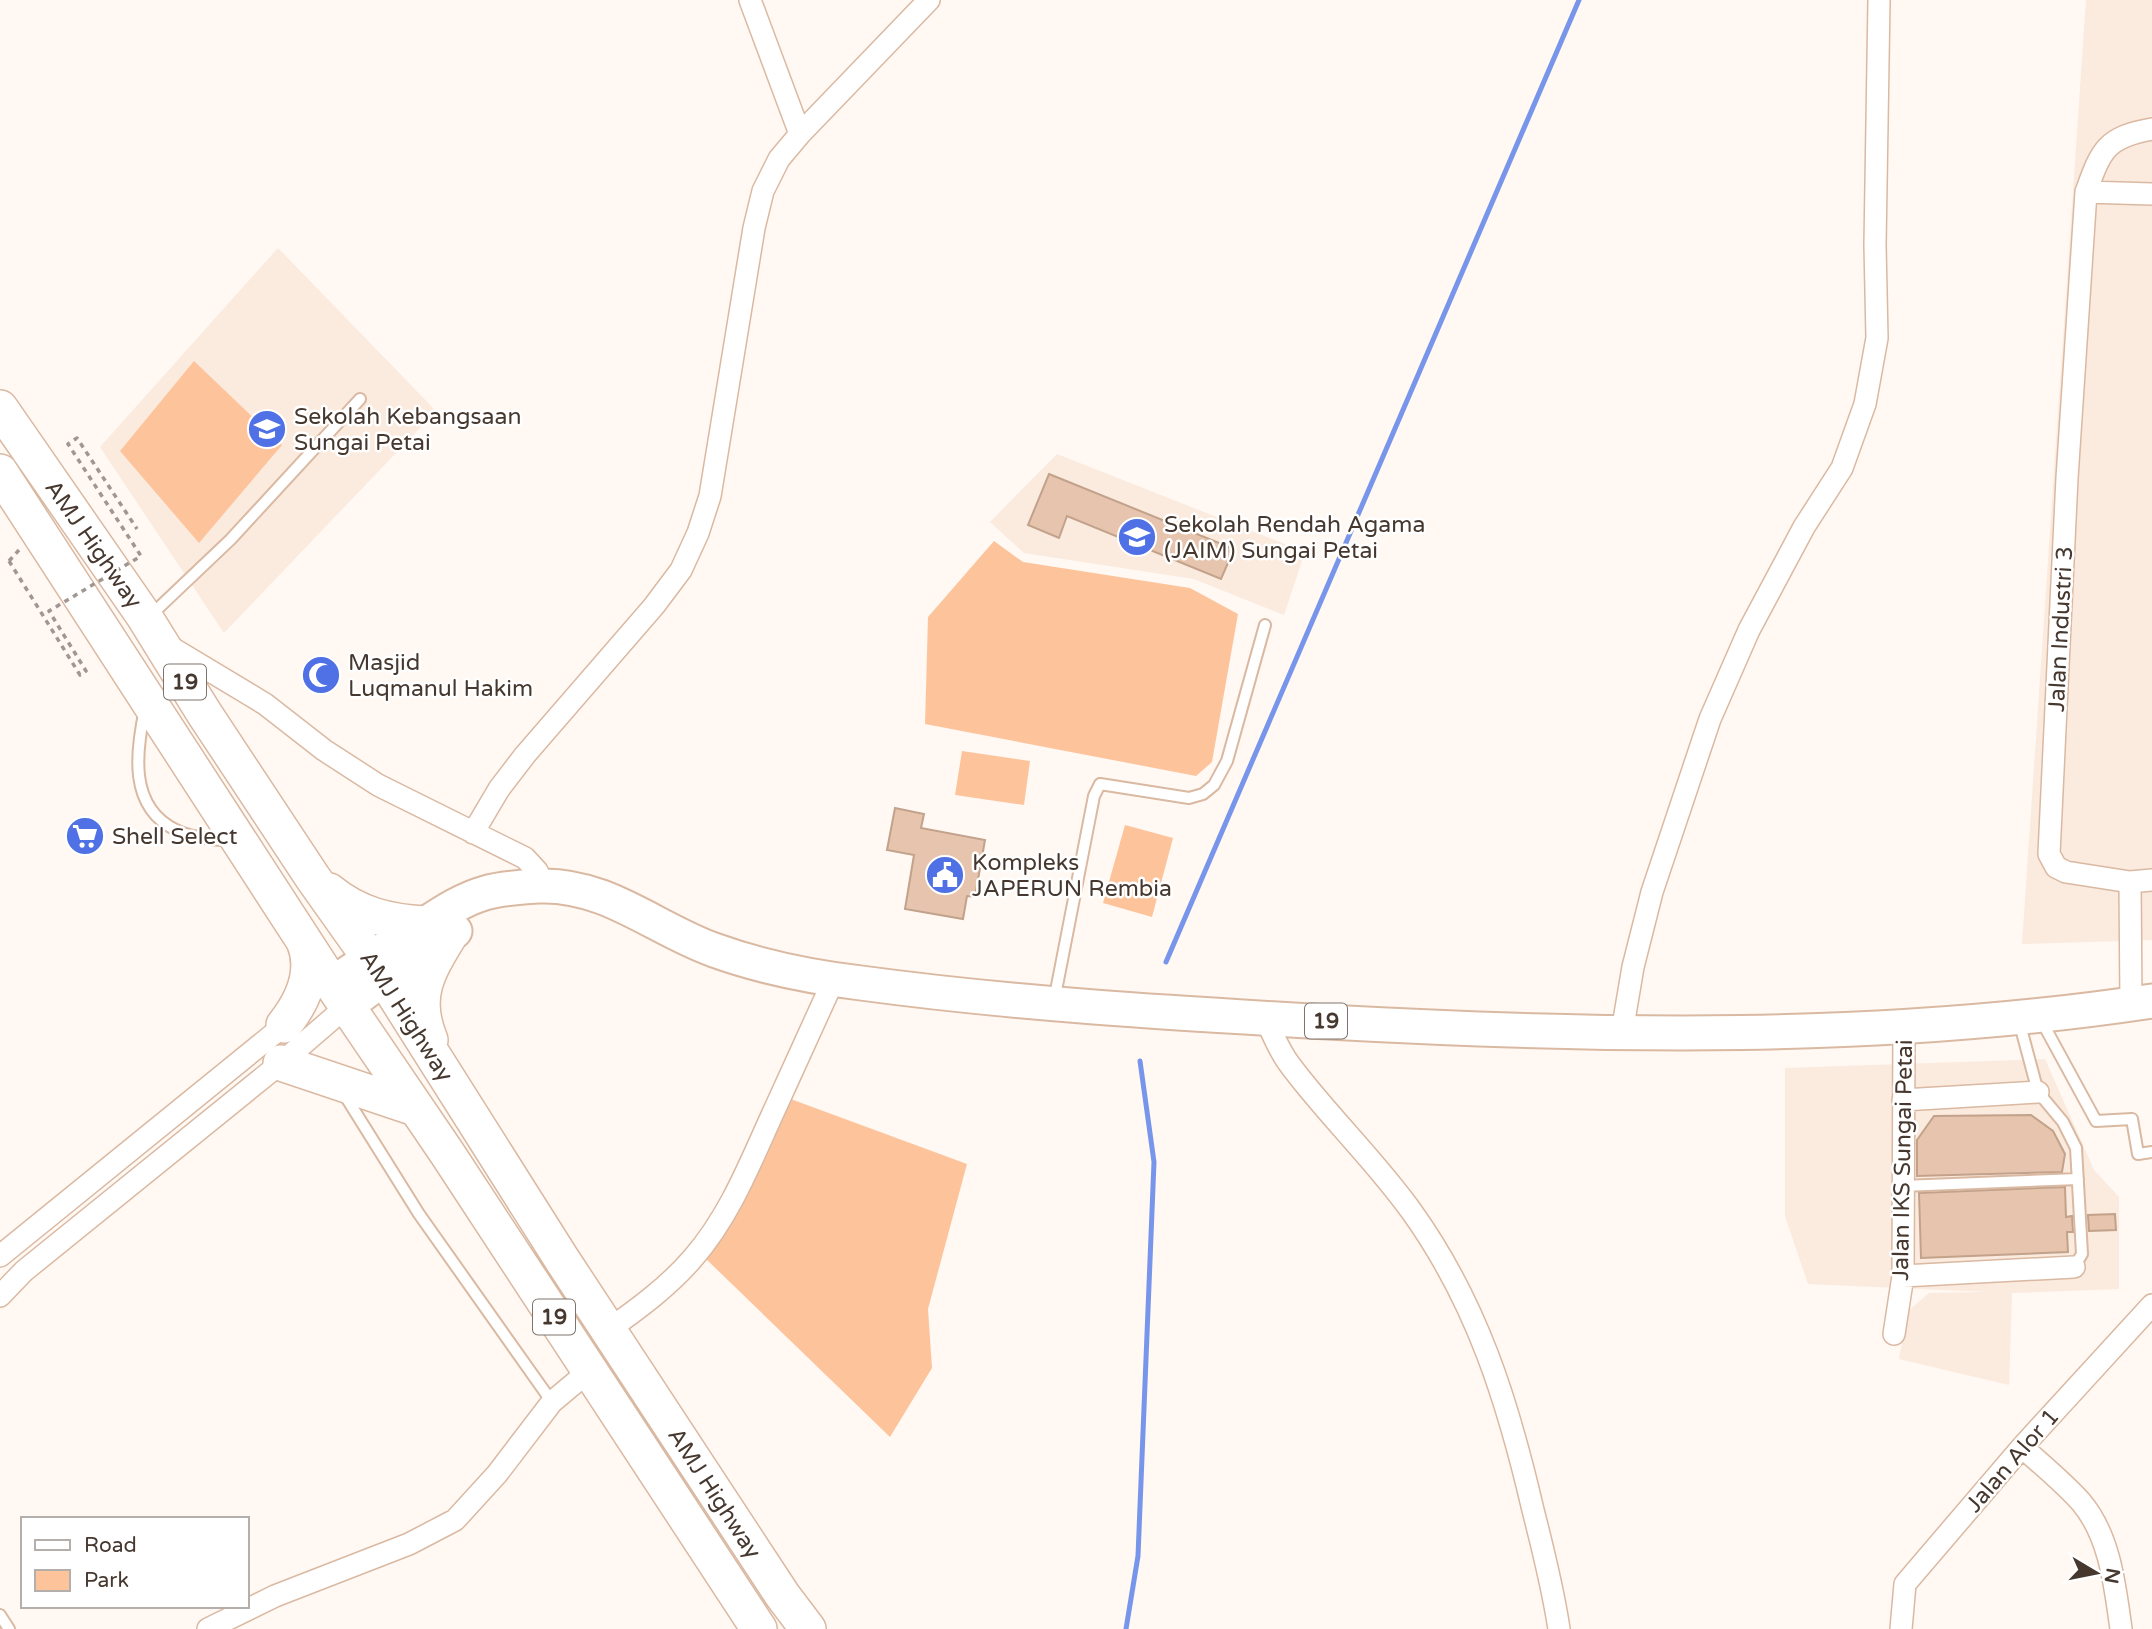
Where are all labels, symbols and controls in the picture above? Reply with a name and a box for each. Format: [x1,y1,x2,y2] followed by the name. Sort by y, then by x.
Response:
[294,403,521,457] place label: Sekolah Kebangsaan Sungai Petai
[246,408,288,450] school or university icon: Sekolah Kebangsaan Sungai Petai
[39,475,148,614] street label: AMJ Highway
[1164,511,1425,565] place label: Sekolah Rendah Agama (JAIM) Sungai Petai
[1116,516,1158,558] school or university icon: Sekolah Rendah Agama (JAIM) Sungai Petai
[2043,546,2079,713] street label: Jalan Industri 3
[348,649,533,703] place label: Masjid Luqmanul Hakim
[300,654,342,696] mosque icon: Masjid Luqmanul Hakim
[164,664,206,700] road number: 19
[64,815,106,857] supermarket icon: Shell Select
[112,823,238,851] place label: Shell Select
[972,849,1172,903] place label: Kompleks JAPERUN Rembia
[924,854,966,896] public building icon: Kompleks JAPERUN Rembia
[353,946,459,1087] street label: AMJ Highway
[1305,1004,1347,1038] road number: 19
[1887,1039,1919,1281] street label: Jalan IKS Sungai Petai
[533,1300,575,1334] road number: 19
[1960,1403,2065,1518] street label: Jalan Alor 1
[661,1423,767,1564] street label: AMJ Highway
[21,1517,248,1608] legend
[84,1533,137,1558] text: Road
[2061,1538,2131,1608] north arrow
[2100,1566,2124,1585] text: N
[84,1568,129,1593] text: Park

